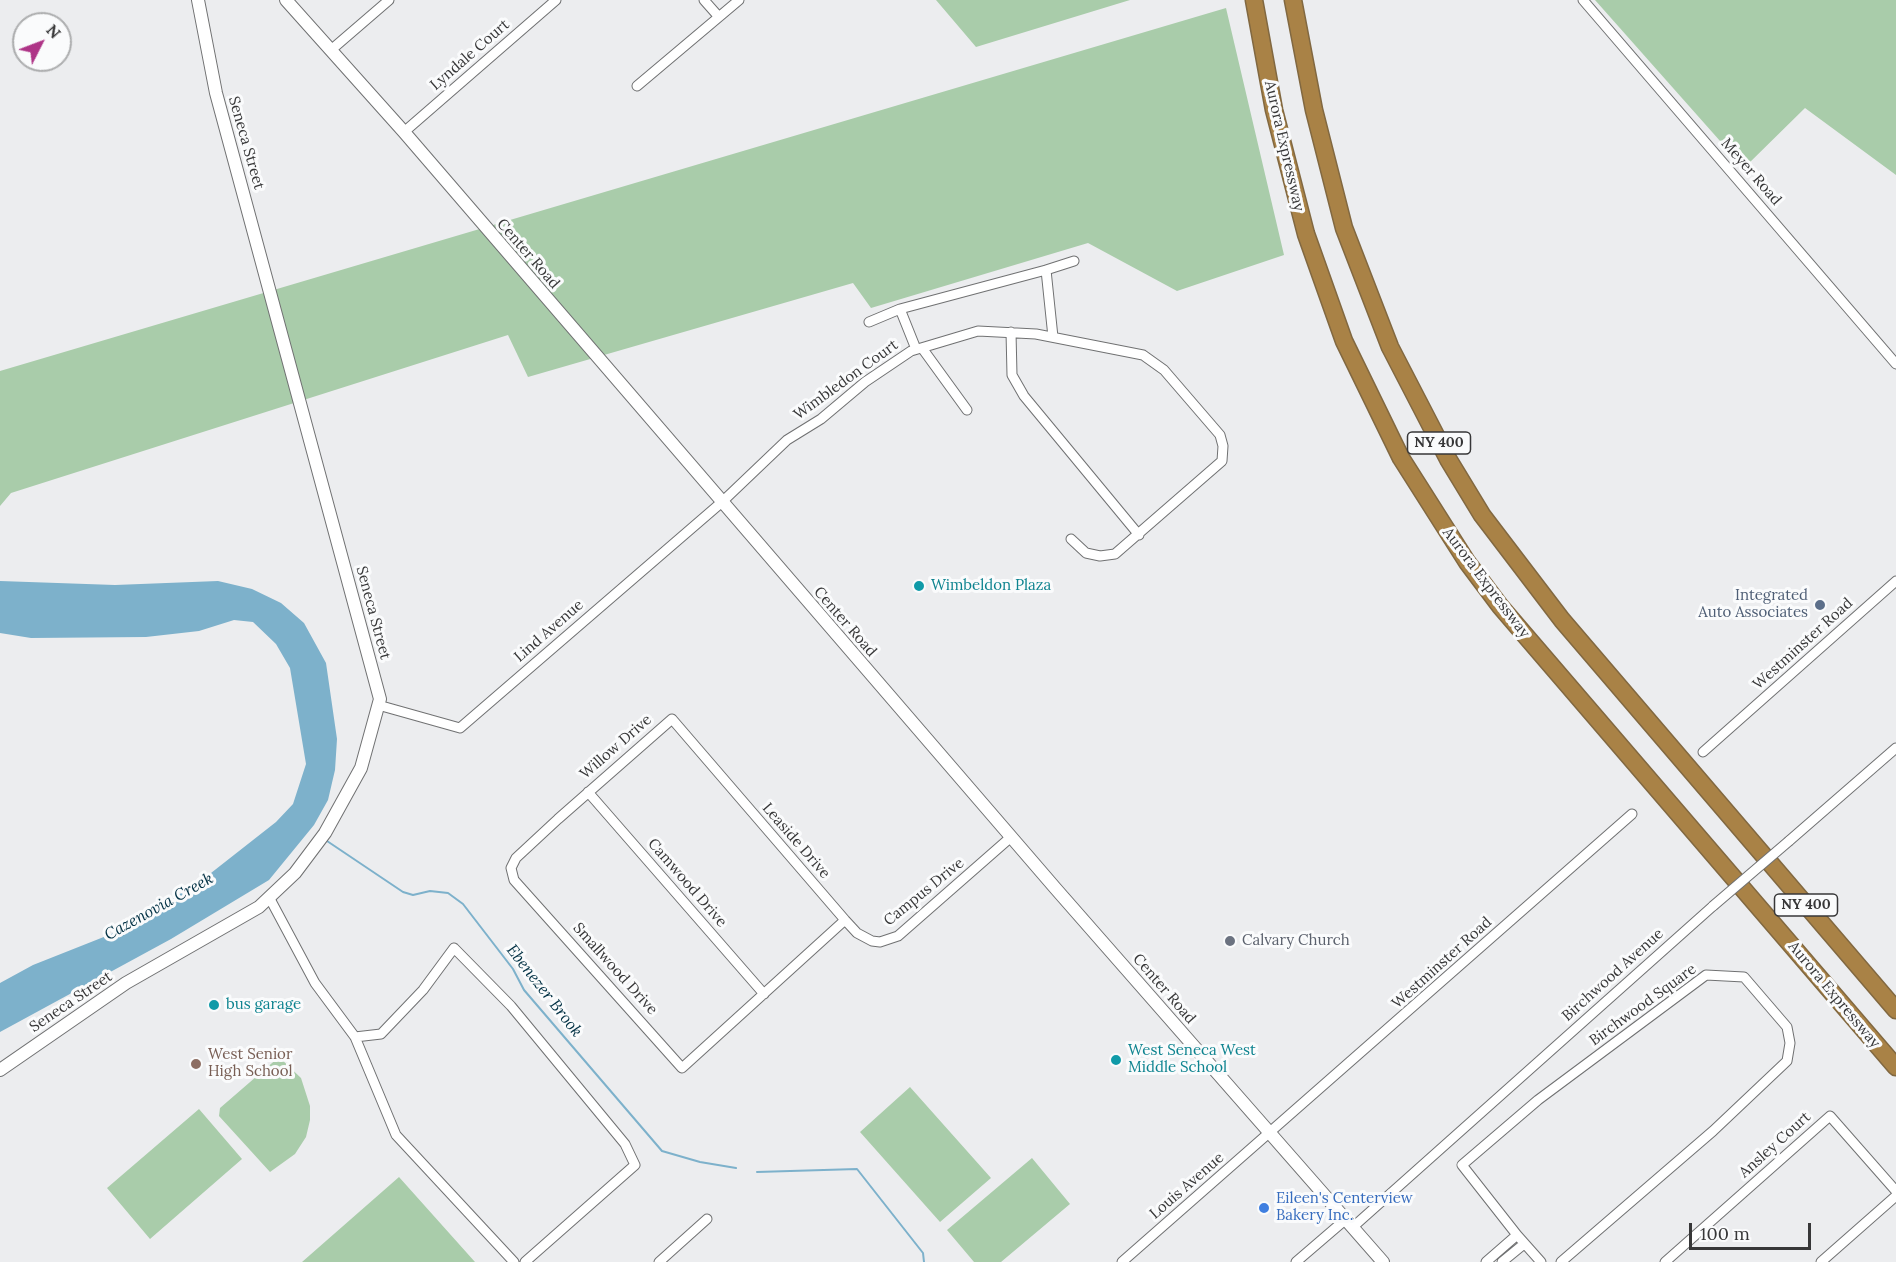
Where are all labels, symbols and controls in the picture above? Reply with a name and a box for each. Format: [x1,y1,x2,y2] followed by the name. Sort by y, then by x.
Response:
[12,12,72,72] north arrow
[427,16,513,94] street label: Lyndale Court
[42,20,65,43] text: N
[1260,79,1308,213] street label: Aurora Expressway
[224,94,268,192] street label: Seneca Street
[1717,135,1785,209] street label: Meyer Road
[493,215,563,293] street label: Center Road
[790,336,902,424] street label: Wimbledon Court
[1408,432,1470,454] road number: NY 400
[1439,524,1533,642] street label: Aurora Expressway
[352,564,394,662] street label: Seneca Street
[931,577,1051,595] place label: Wimbeldon Plaza
[912,579,926,593] marker: Wimbeldon Plaza
[810,583,880,661] street label: Center Road
[1698,587,1808,622] place label: Integrated Auto Associates
[1749,594,1857,694] street label: Westminster Road
[511,596,587,666] street label: Lind Avenue
[1813,598,1827,612] marker: Integrated Auto Associates
[576,711,656,783] street label: Willow Drive
[758,800,834,882] street label: Leaside Drive
[644,835,730,931] street label: Camwood Drive
[880,854,968,930] street label: Campus Drive
[101,869,217,945] water label: Cazenovia Creek
[1774,894,1838,916] road number: NY 400
[1388,913,1496,1013] street label: Westminster Road
[569,919,661,1019] street label: Smallwood Drive
[1559,925,1667,1025] street label: Birchwood Avenue
[1242,932,1350,950] place label: Calvary Church
[1223,934,1237,948] marker: Calvary Church
[1784,938,1884,1052] street label: Aurora Expressway
[502,941,586,1041] water label: Ebenezer Brook
[1129,950,1199,1028] street label: Center Road
[1586,960,1700,1050] street label: Birchwood Square
[26,968,116,1036] street label: Seneca Street
[226,996,301,1014] place label: bus garage
[207,998,221,1012] marker: bus garage
[1128,1042,1256,1077] place label: West Seneca West Middle School
[208,1046,292,1081] place label: West Senior High School
[1109,1053,1123,1067] marker: West Seneca West Middle School
[189,1057,203,1071] marker: West Senior High School
[1736,1108,1814,1182] street label: Ansley Court
[1146,1149,1228,1223] street label: Louis Avenue
[1276,1190,1413,1225] place label: Eileen's Centerview Bakery Inc.
[1257,1201,1271,1215] marker: Eileen's Centerview Bakery Inc.
[1692,1211,1814,1249] scale bar
[1700,1222,1750,1245] text: 100 m

